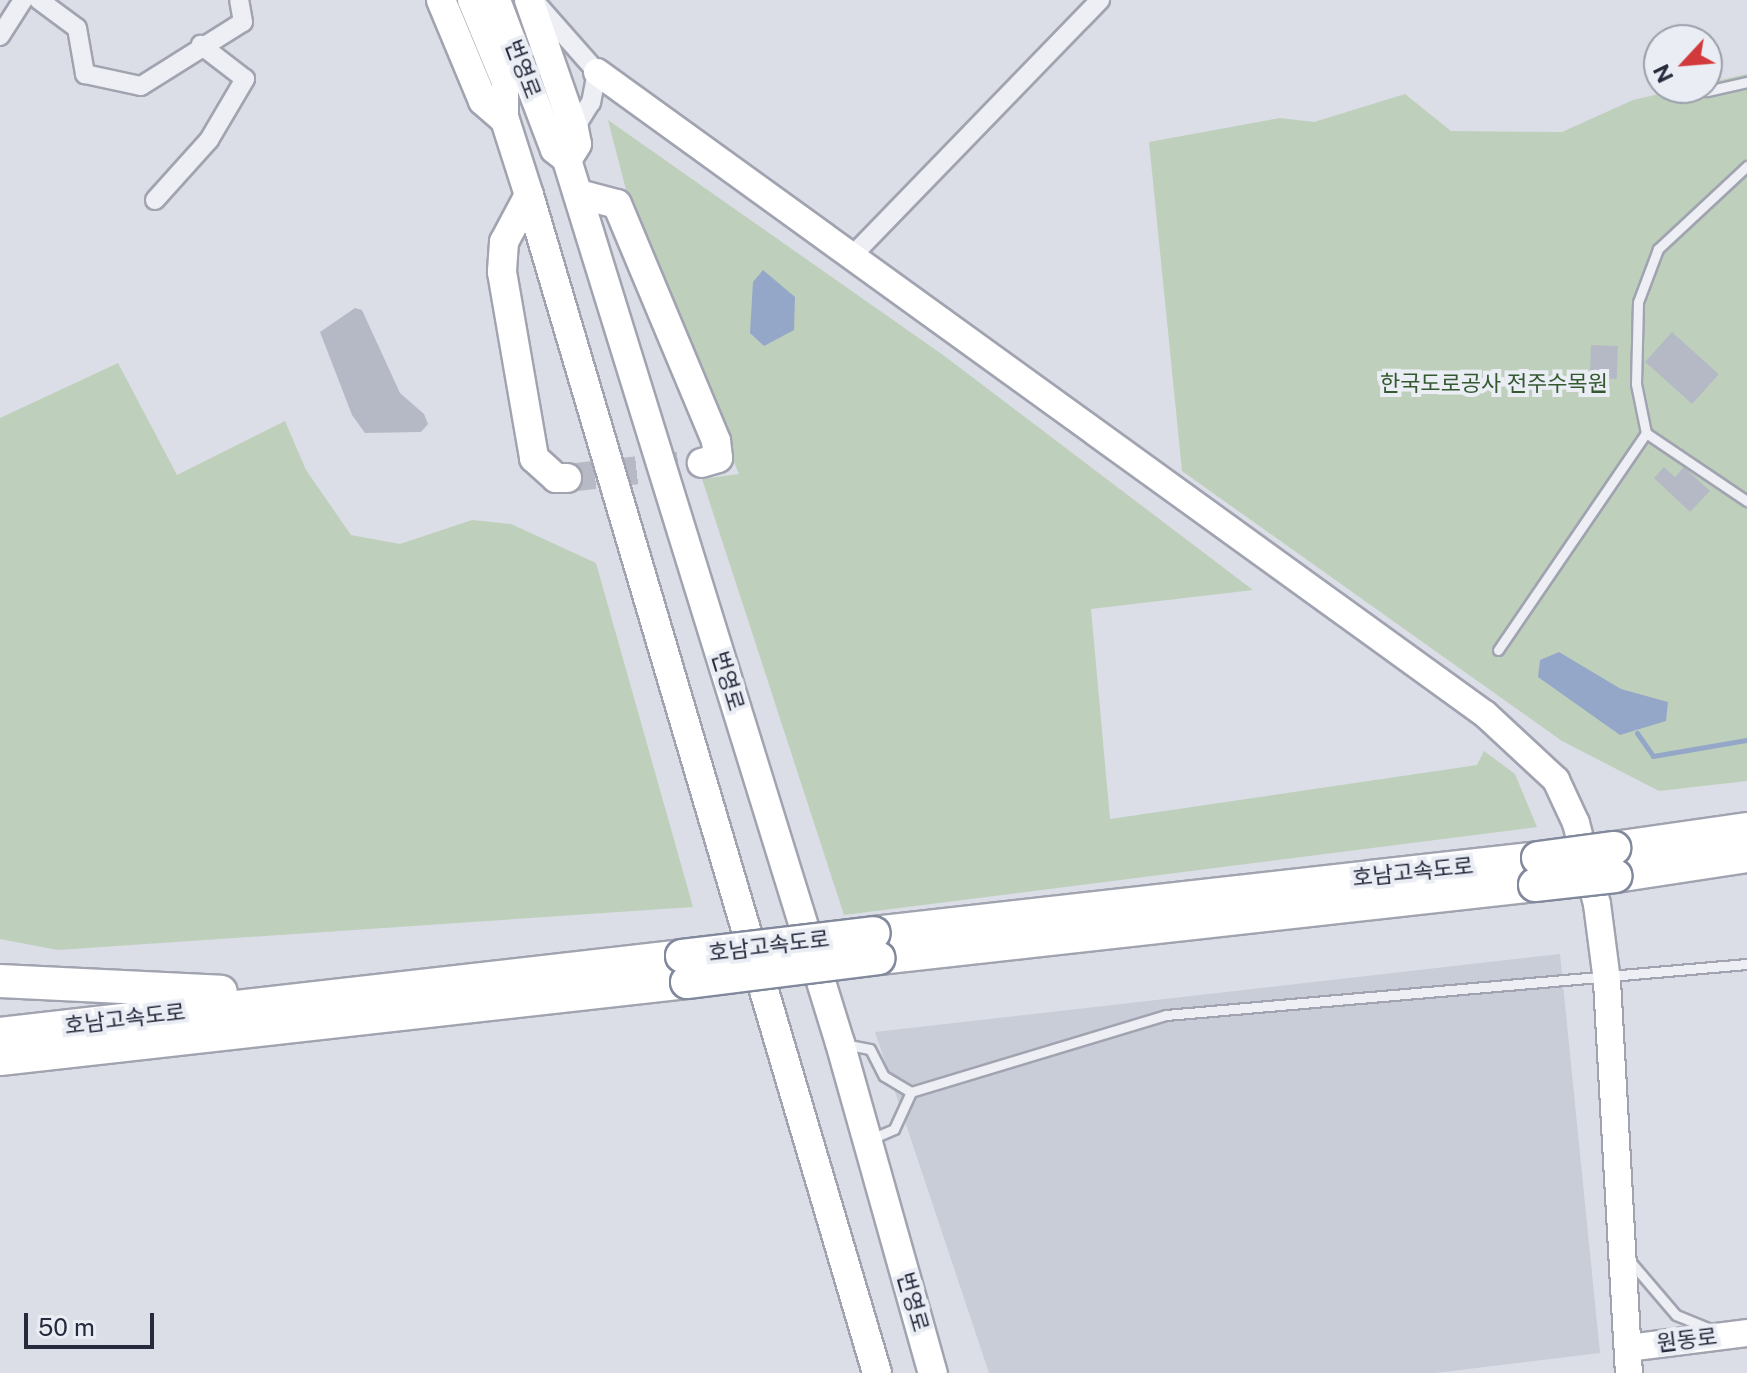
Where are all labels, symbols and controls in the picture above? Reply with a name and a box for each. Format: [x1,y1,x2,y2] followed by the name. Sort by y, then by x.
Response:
[1643,24,1723,104] north arrow
[500,36,546,102] street label: 번영로
[1648,60,1679,87] text: N
[1380,371,1608,397] park label: 한국도로공사 전주수목원
[707,648,749,714] street label: 번영로
[1351,853,1475,891] street label: 호남고속도로
[707,925,831,967] street label: 호남고속도로
[63,998,187,1040] street label: 호남고속도로
[892,1269,934,1335] street label: 번영로
[28,1297,158,1347] scale bar
[38,1313,95,1341] text: 50 m
[1655,1323,1719,1357] street label: 원동로

